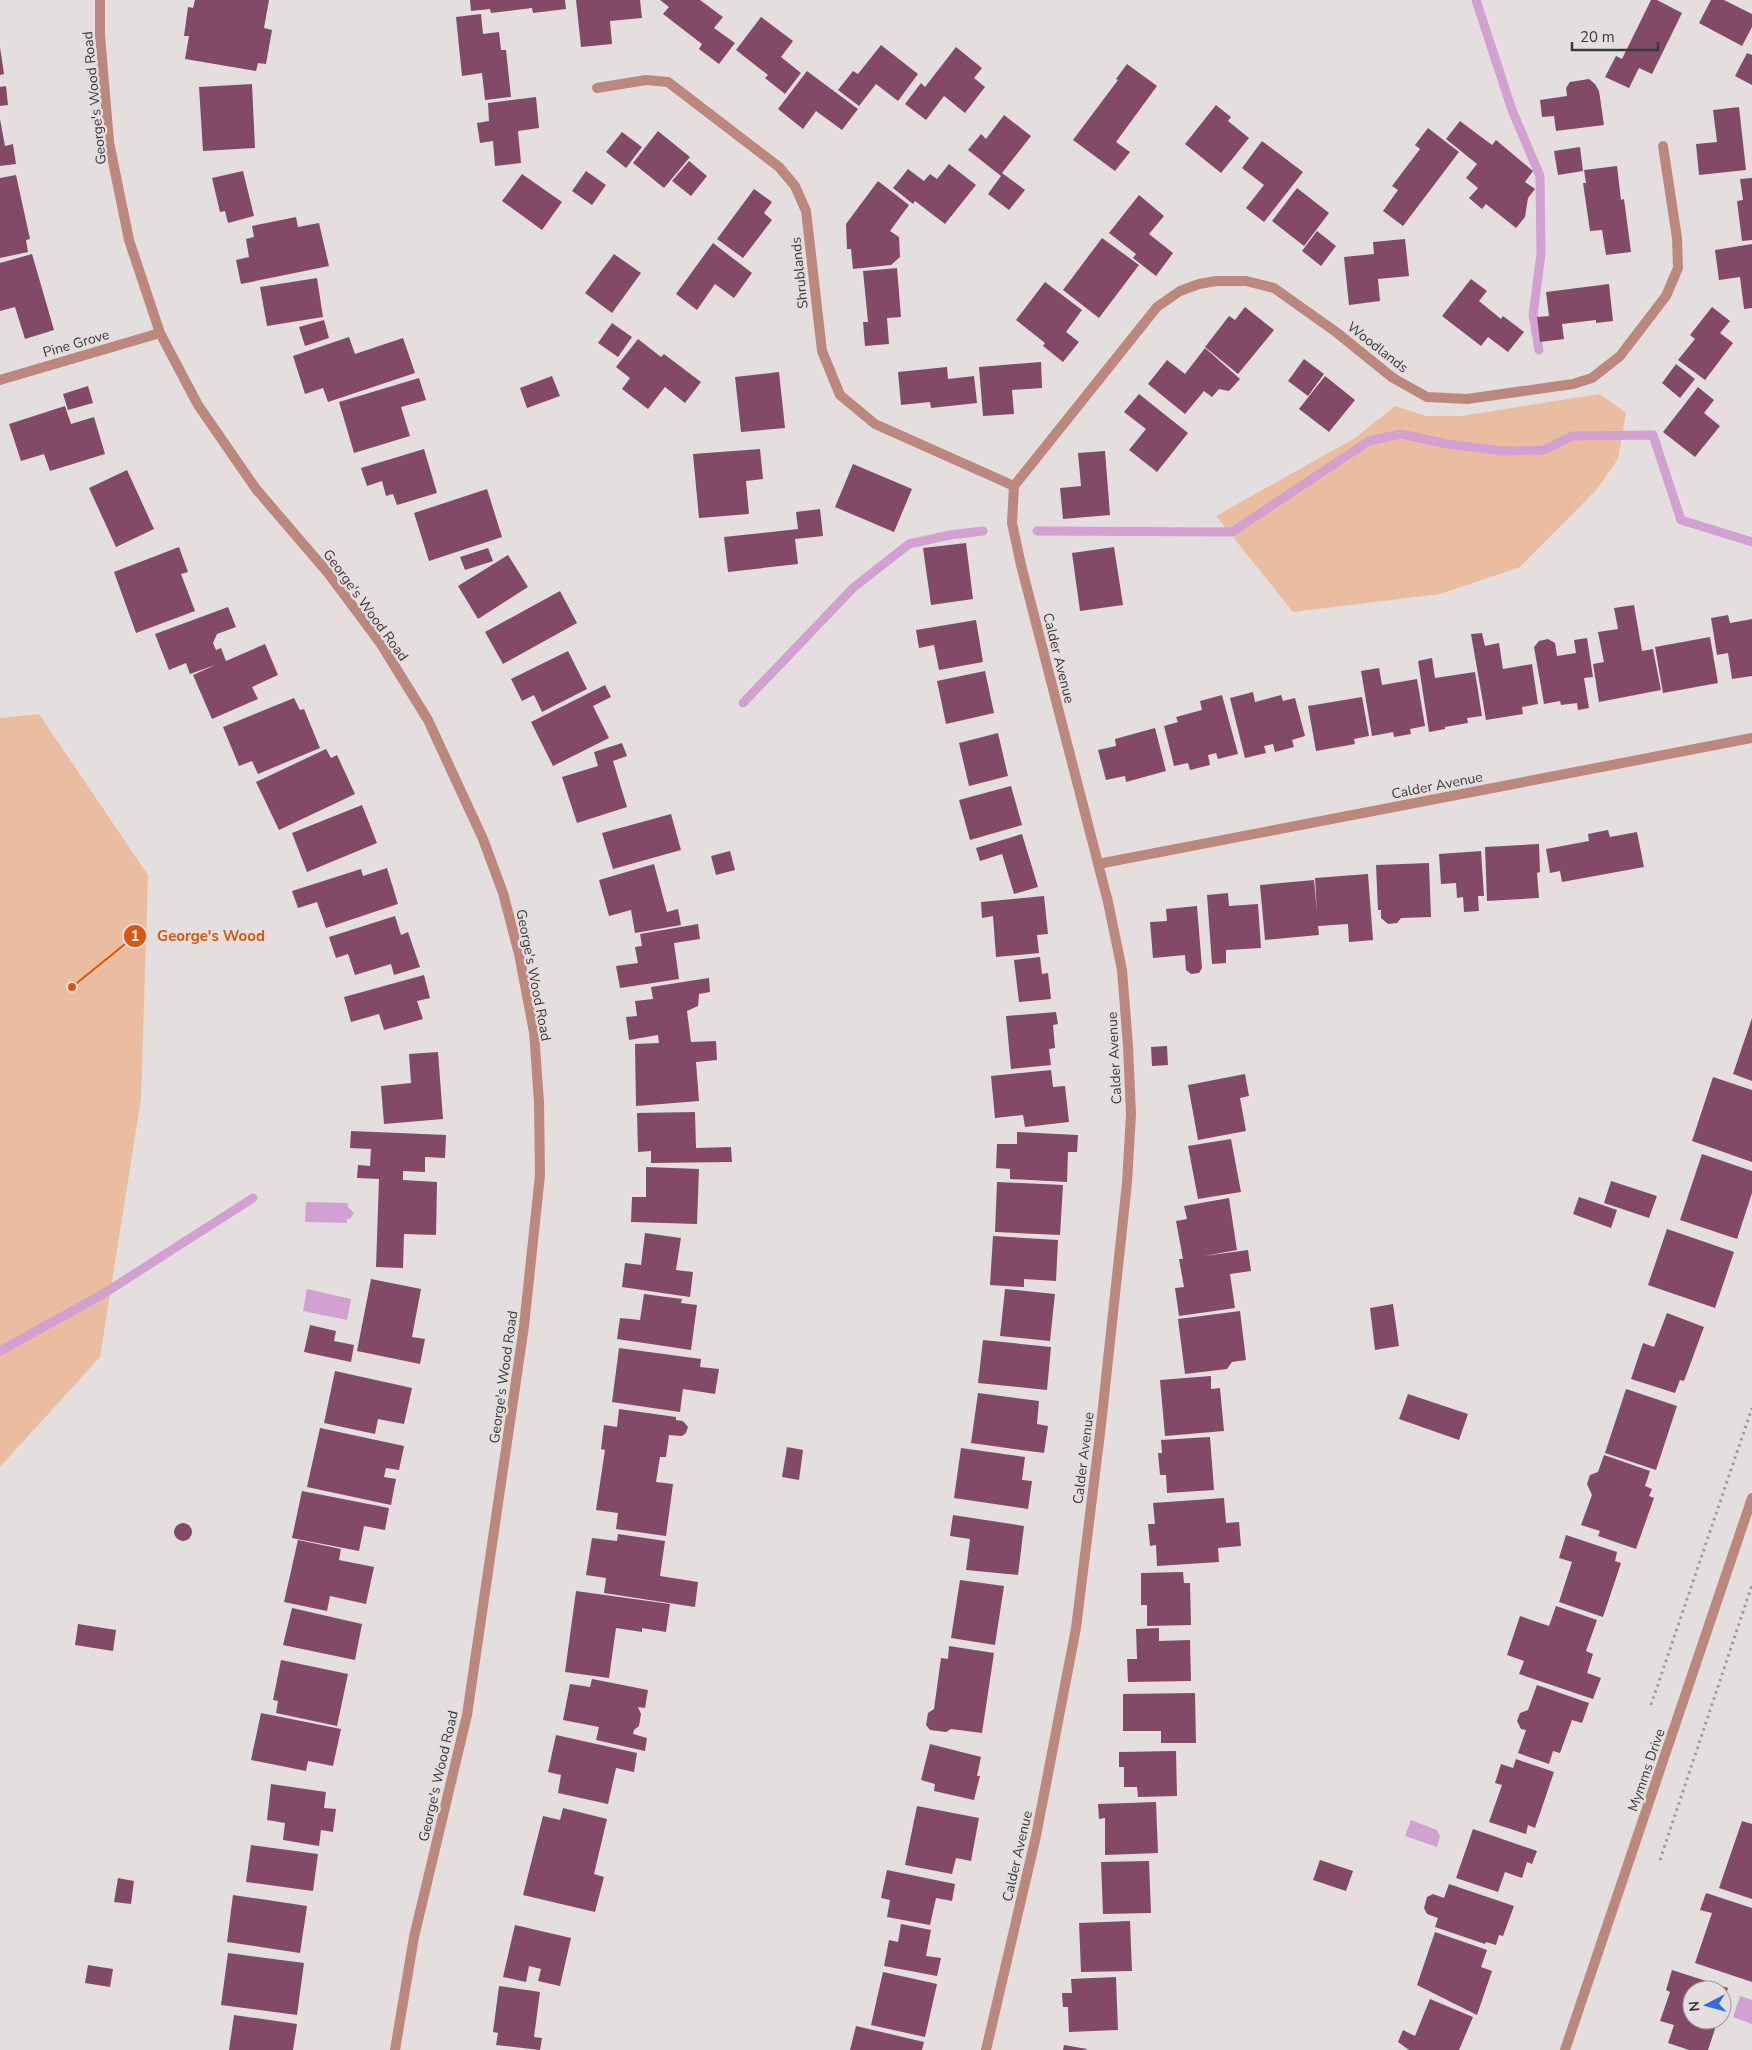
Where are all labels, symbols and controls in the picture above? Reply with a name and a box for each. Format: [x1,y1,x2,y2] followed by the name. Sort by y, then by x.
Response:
[1572,20,1658,52] scale bar
[1580,27,1615,47] text: 20 m
[78,30,111,166] street label: George's Wood Road
[786,236,813,310] street label: Shrublands
[1343,318,1412,377] street label: Woodlands
[41,325,112,362] street label: Pine Grove
[319,546,413,665] street label: George's Wood Road
[1038,611,1079,705] street label: Calder Avenue
[1390,767,1484,804] street label: Calder Avenue
[511,908,556,1043] street label: George's Wood Road
[122,921,275,951] callout: George's Wood
[130,926,140,946] text: 1
[157,926,265,946] text: George's Wood
[1103,1011,1126,1105] street label: Calder Avenue
[485,1309,522,1445] street label: George's Wood Road
[1068,1411,1099,1505] street label: Calder Avenue
[414,1709,463,1843] street label: George's Wood Road
[1623,1726,1670,1814] street label: Mymms Drive
[998,1809,1037,1903] street label: Calder Avenue
[1682,1980,1732,2030] north arrow
[1685,2000,1705,2013] text: N

